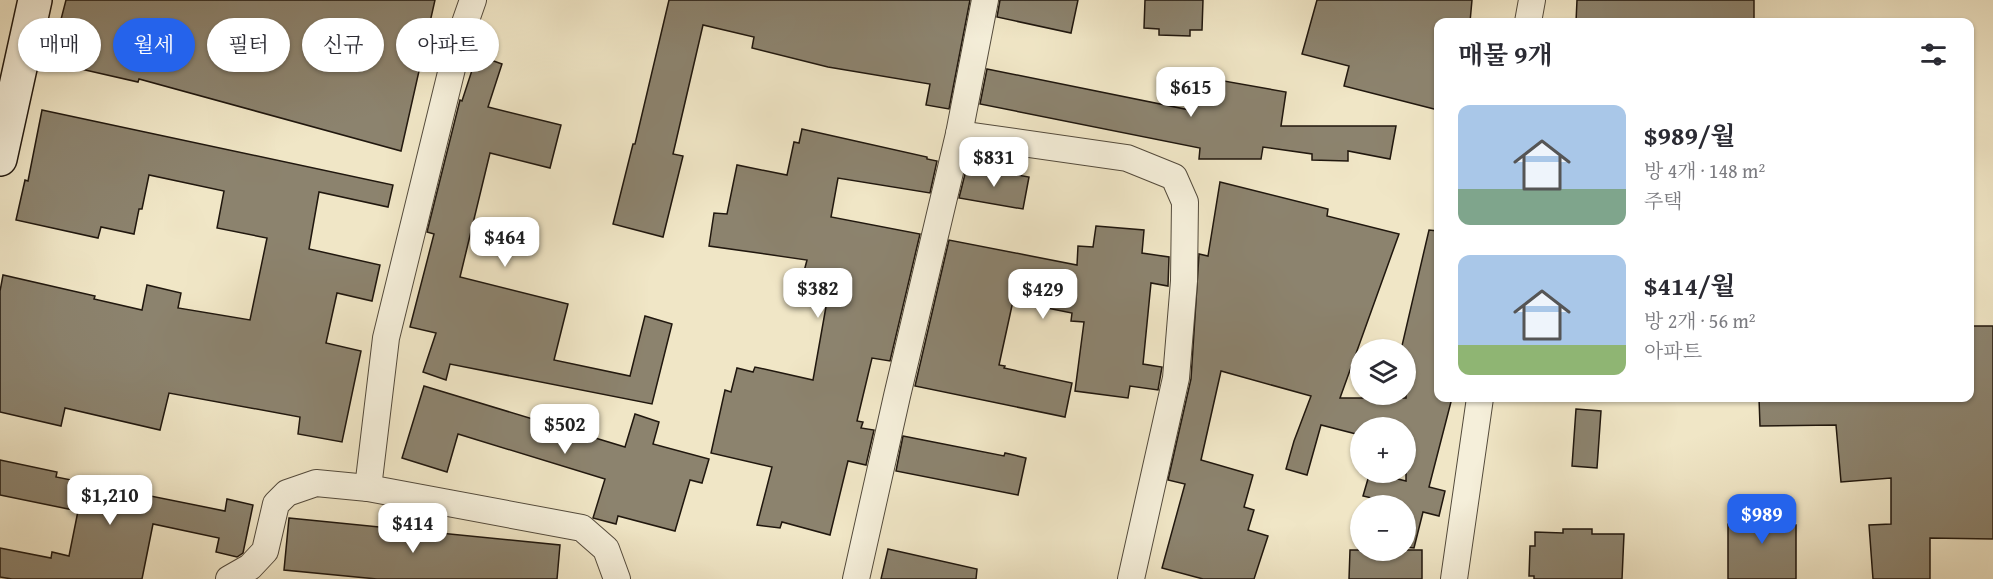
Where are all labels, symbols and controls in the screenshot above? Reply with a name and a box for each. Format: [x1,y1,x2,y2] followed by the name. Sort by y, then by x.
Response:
[18,18,101,72] chip: 매매
[113,18,195,72] chip: 월세
[207,18,290,72] chip: 필터
[302,18,384,72] chip: 신규
[396,18,499,72] chip: 아파트
[1458,35,1553,74] text: 매물 9개
[1917,38,1950,71] icon: filters
[1155,67,1227,118] pin: $615
[1170,72,1212,101] text: $615
[1644,116,1735,155] text: $989/월
[1506,129,1578,201] icon: home
[958,137,1030,188] pin: $831
[973,142,1015,171] text: $831
[1644,156,1765,185] text: 방 4개 · 148 m²
[1644,186,1683,215] text: 주택
[469,217,541,268] pin: $464
[484,222,526,251] text: $464
[1644,266,1735,305] text: $414/월
[782,268,854,319] pin: $382
[1007,269,1079,320] pin: $429
[797,273,839,302] text: $382
[1022,274,1064,303] text: $429
[1506,279,1578,351] icon: home
[1644,306,1756,335] text: 방 2개 · 56 m²
[1644,336,1702,365] text: 아파트
[1350,339,1416,561] map controls
[1350,339,1416,405] button: layers
[529,404,601,455] pin: $502
[544,409,586,438] text: $502
[1350,417,1416,483] button: +
[61,475,159,526] pin: $1,210
[81,480,139,509] text: $1,210
[1726,494,1798,545] pin: $989
[1350,495,1416,561] button: −
[1741,499,1783,528] text: $989
[377,503,449,554] pin: $414
[392,508,434,537] text: $414

